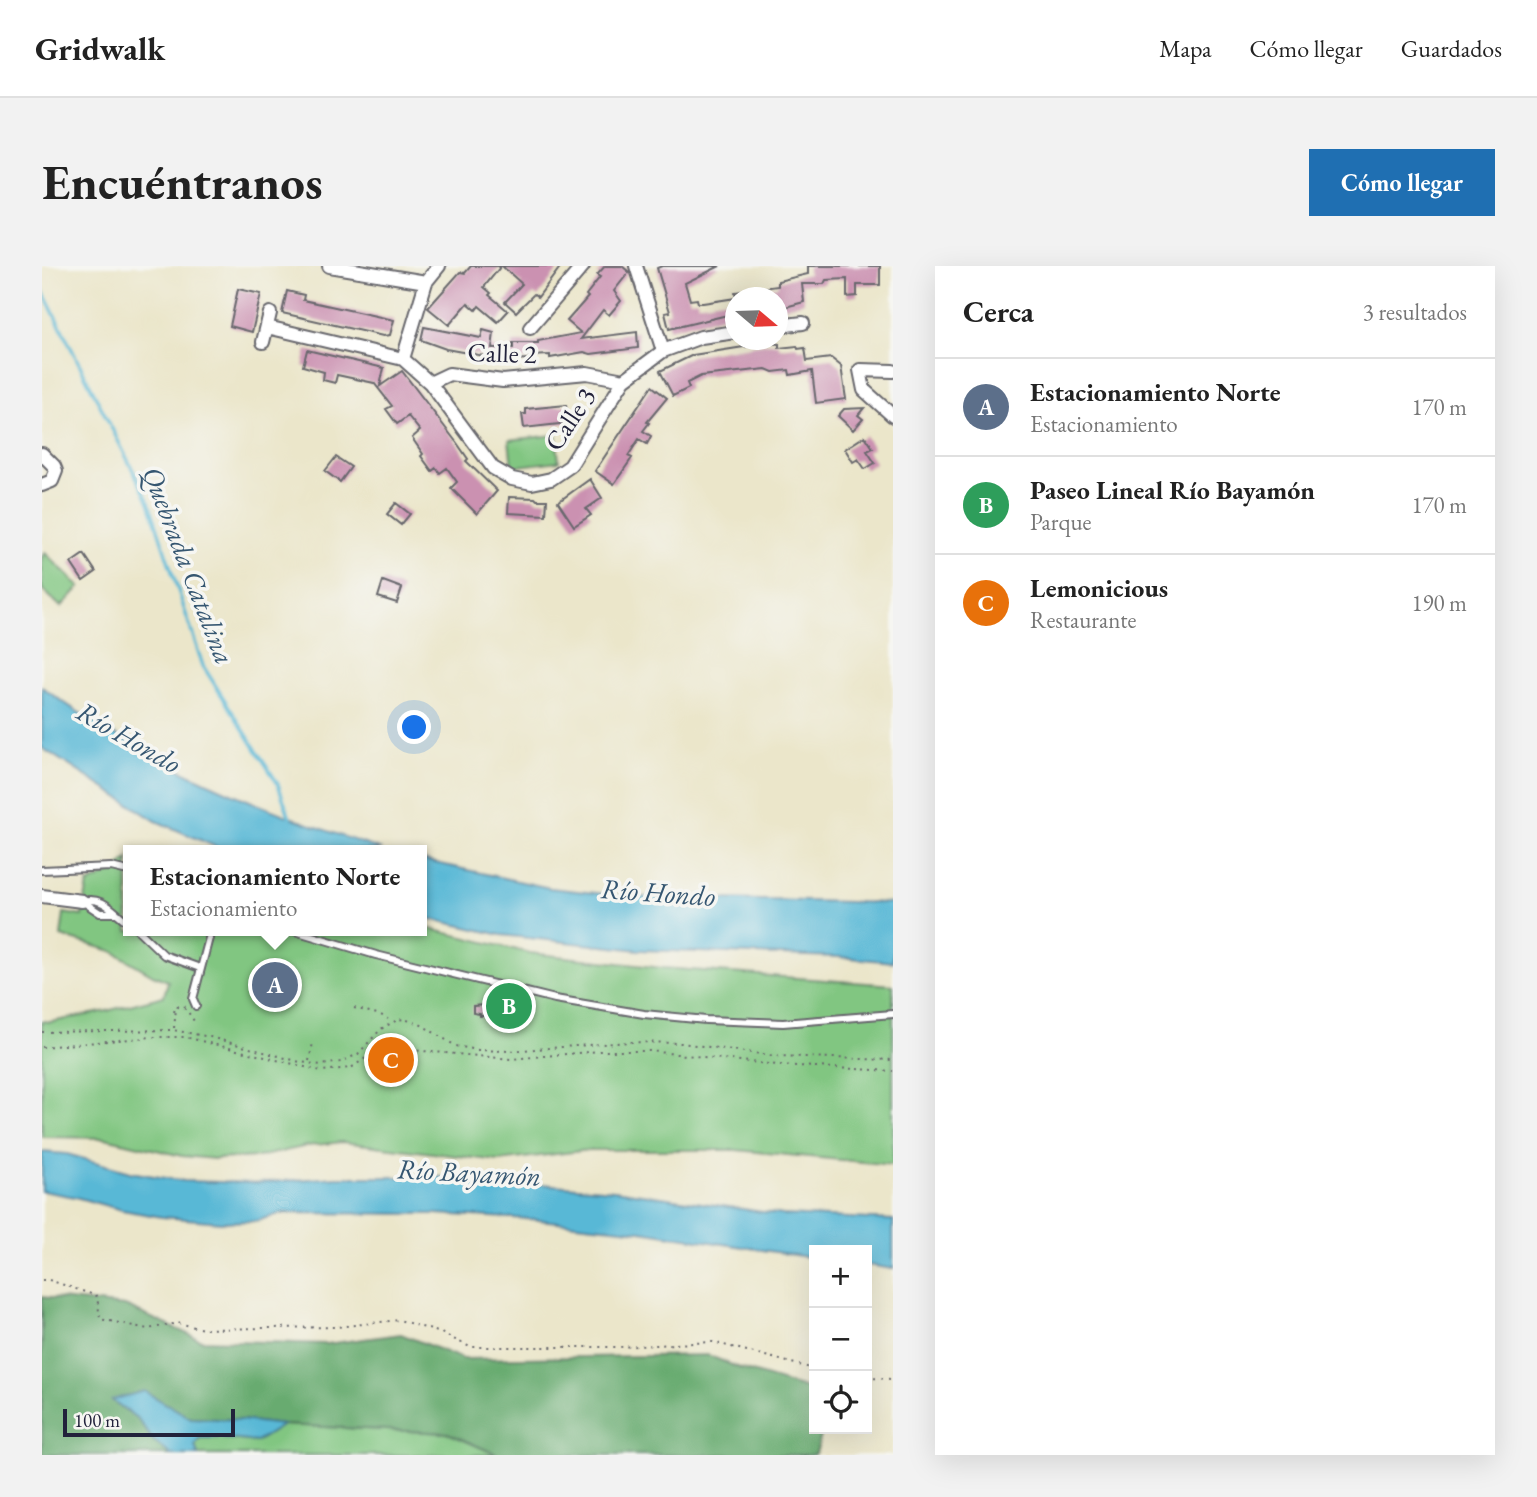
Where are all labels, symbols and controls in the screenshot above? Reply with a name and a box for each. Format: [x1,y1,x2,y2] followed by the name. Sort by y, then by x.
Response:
[35,27,165,70] text: Gridwalk
[1159,33,1212,64] text: Mapa
[1250,33,1363,64] text: Cómo llegar
[1401,33,1502,64] text: Guardados
[1309,149,1495,216] button: Cómo llegar
[42,150,323,214] text: Encuéntranos
[725,287,788,350] north arrow
[963,292,1034,331] text: Cerca
[1363,297,1467,327] text: 3 resultados
[467,335,538,371] street label: Calle 2
[1030,375,1281,409] text: Estacionamiento Norte
[537,381,603,457] street label: Calle 3
[978,392,994,422] text: A
[1411,392,1467,422] text: 170 m
[1030,409,1178,439] text: Estacionamiento
[135,461,243,669] water label: Quebrada Catalina
[1030,473,1315,507] text: Paseo Lineal Río Bayamón
[979,490,993,520] text: B
[1411,490,1467,520] text: 170 m
[1030,507,1092,537] text: Parque
[1030,571,1168,605] text: Lemonicious
[978,588,994,618] text: C
[1411,588,1467,618] text: 190 m
[1030,605,1137,635] text: Restaurante
[70,693,188,781] water label: Río Hondo
[397,710,431,744] your location
[123,845,427,936] popup
[150,859,400,893] text: Estacionamiento Norte
[600,870,717,914] water label: Río Hondo
[150,893,297,923] text: Estacionamiento
[252,959,298,1011] pin: A
[486,980,532,1032] pin: B
[368,1034,414,1086] pin: C
[396,1150,542,1194] water label: Río Bayamón
[809,1245,872,1434] map controls
[809,1245,872,1308] button: +
[809,1308,872,1371] button: −
[809,1371,872,1434] button: locate
[63,1406,234,1438] scale bar
[74,1408,120,1433] text: 100 m

